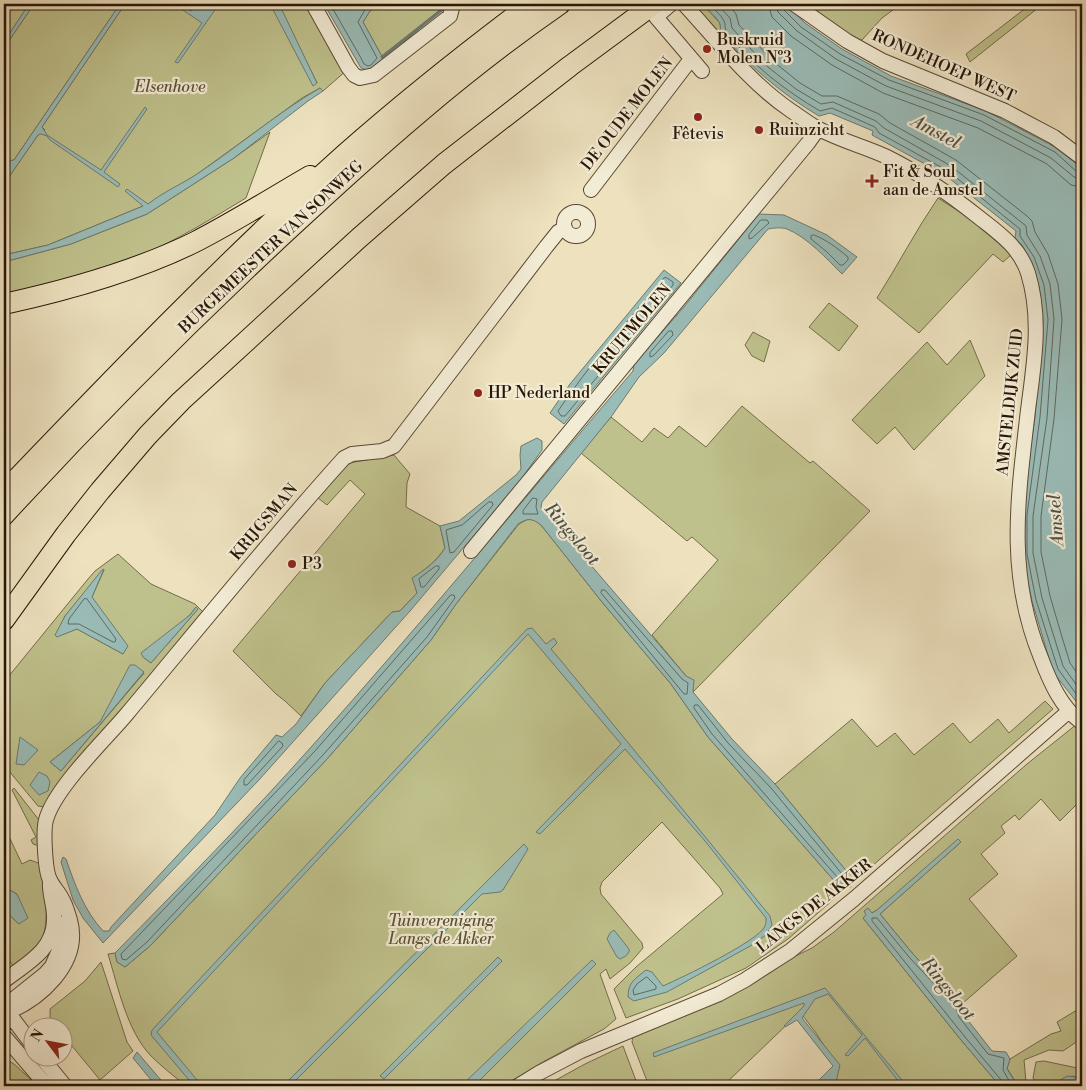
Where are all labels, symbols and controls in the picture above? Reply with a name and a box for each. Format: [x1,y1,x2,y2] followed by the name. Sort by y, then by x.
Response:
[869,25,1019,107] street label: RONDEHOEP WEST
[716,30,792,68] place label: Buskruid Molen №3
[701,43,713,55] marker: Buskruid Molen №3
[577,53,677,175] street label: DE OUDE MOLEN
[134,77,206,97] park label: Elsenhove
[906,109,964,154] water label: Amstel
[692,111,704,123] marker: Fêtevis
[769,120,845,140] place label: Ruimzicht
[672,124,724,144] place label: Fêtevis
[753,124,765,136] marker: Ruimzicht
[174,156,368,339] street label: BURGEMEESTER VAN SONWEG
[883,162,983,200] place label: Fit & Soul aan de Amstel
[865,174,879,188] marker: Fit & Soul aan de Amstel
[588,280,676,378] street label: KRUITMOLEN
[992,327,1028,478] street label: AMSTELDIJK ZUID
[488,383,590,403] place label: HP Nederland
[472,387,484,399] marker: HP Nederland
[226,479,302,564] street label: KRIJGSMAN
[1043,493,1069,549] water label: Amstel
[538,497,606,571] water label: Ringsloot
[302,554,322,574] place label: P3
[286,558,298,570] marker: P3
[752,854,877,957] street label: LANGS DE AKKER
[388,911,495,949] park label: Tuinvereniging Langs de Akker
[915,952,981,1026] water label: Ringsloot
[22,1018,72,1068] north arrow
[27,1026,48,1045] text: N

